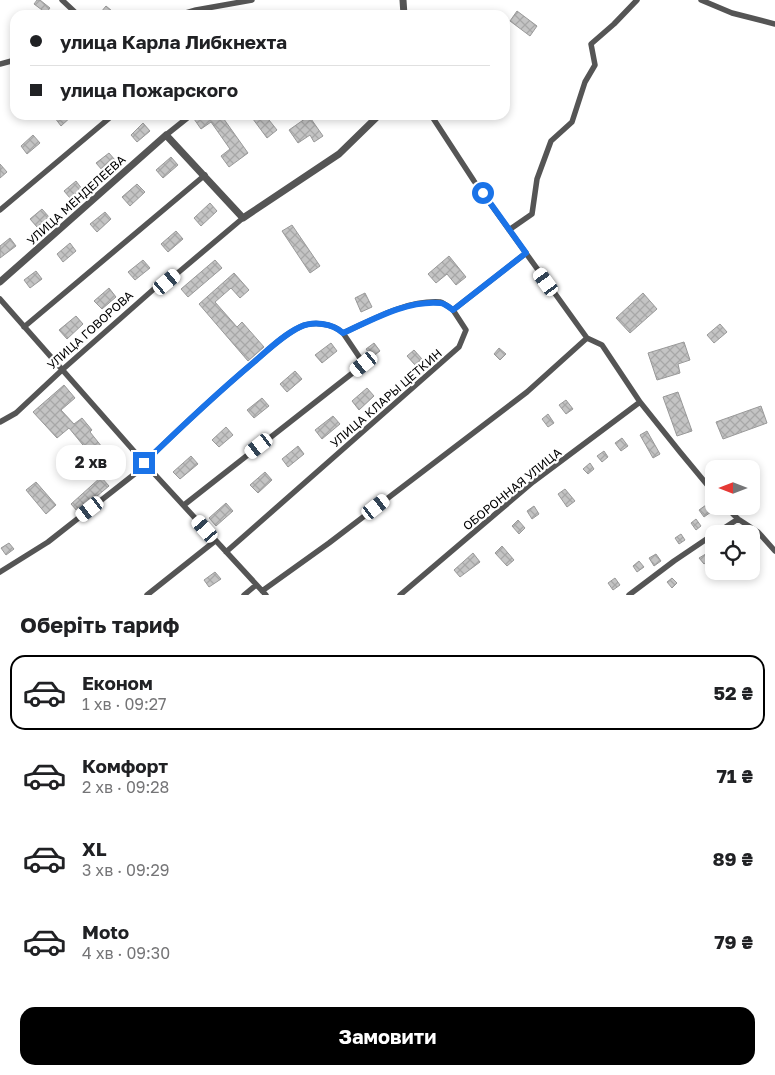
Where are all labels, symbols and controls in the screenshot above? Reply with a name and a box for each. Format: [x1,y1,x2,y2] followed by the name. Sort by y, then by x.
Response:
[60,30,287,53] text: улица Карла Либкнехта
[60,78,238,101] text: улица Пожарского
[24,152,128,248] street label: УЛИЦА МЕНДЕЛЕЕВА
[472,182,494,204] route start
[531,265,560,299] car
[150,267,183,297] car
[44,288,136,372] street label: УЛИЦА ГОВОРОВА
[327,345,445,451] street label: УЛИЦА КЛАРЫ ЦЕТКИН
[347,349,380,379] car
[242,431,275,461] car
[460,445,564,533] street label: ОБОРОННАЯ УЛИЦА
[56,446,126,480] callout: 2 хв
[75,452,107,472] text: 2 хв
[133,452,155,474] route end
[705,460,760,515] north arrow
[705,460,760,580] map controls
[359,492,392,522] car
[73,494,106,524] car
[189,513,220,545] car
[705,525,760,580] button: locate
[20,611,179,638] text: Оберіть тариф
[22,670,67,715] icon: car
[82,671,153,694] text: Економ
[713,681,753,704] text: 52 ₴
[82,694,167,714] text: 1 хв · 09:27
[22,753,67,798] icon: car
[82,754,168,777] text: Комфорт
[717,764,753,787] text: 71 ₴
[82,777,169,797] text: 2 хв · 09:28
[22,836,67,881] icon: car
[82,837,107,860] text: XL
[712,847,753,870] text: 89 ₴
[82,860,169,880] text: 3 хв · 09:29
[22,919,67,964] icon: car
[82,920,129,943] text: Moto
[714,930,753,953] text: 79 ₴
[82,943,170,963] text: 4 хв · 09:30
[20,1007,755,1065] button: Замовити

